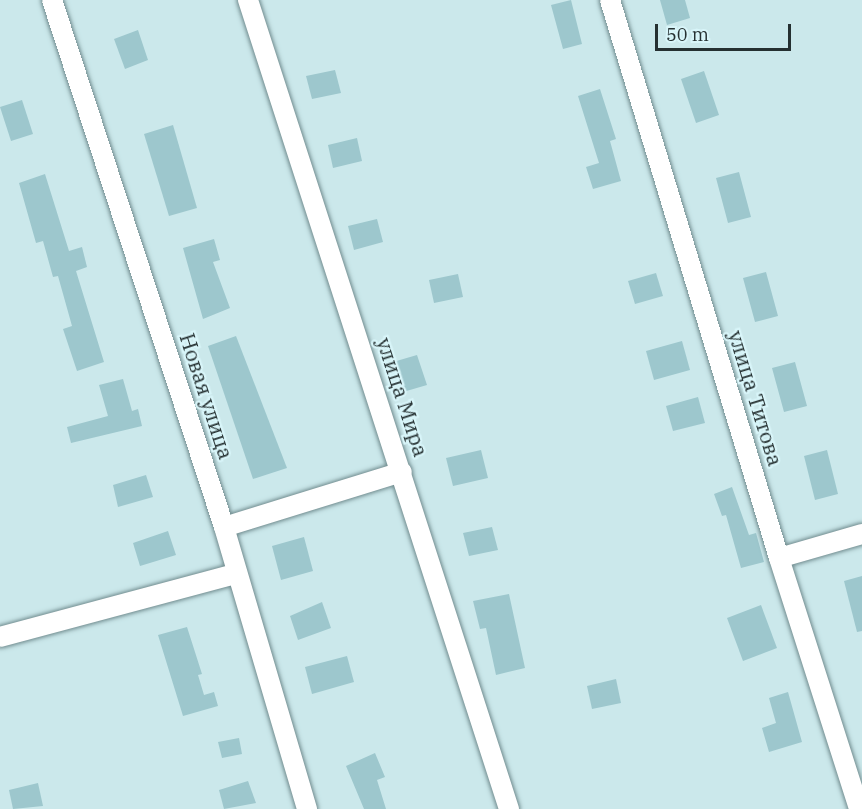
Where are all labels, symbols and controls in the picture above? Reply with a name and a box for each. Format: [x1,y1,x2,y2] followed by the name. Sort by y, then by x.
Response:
[658,12,794,50] scale bar
[666,23,709,46] text: 50 m
[723,327,789,469] street label: улица Титова
[175,330,239,462] street label: Новая улица
[372,334,434,460] street label: улица Мира

